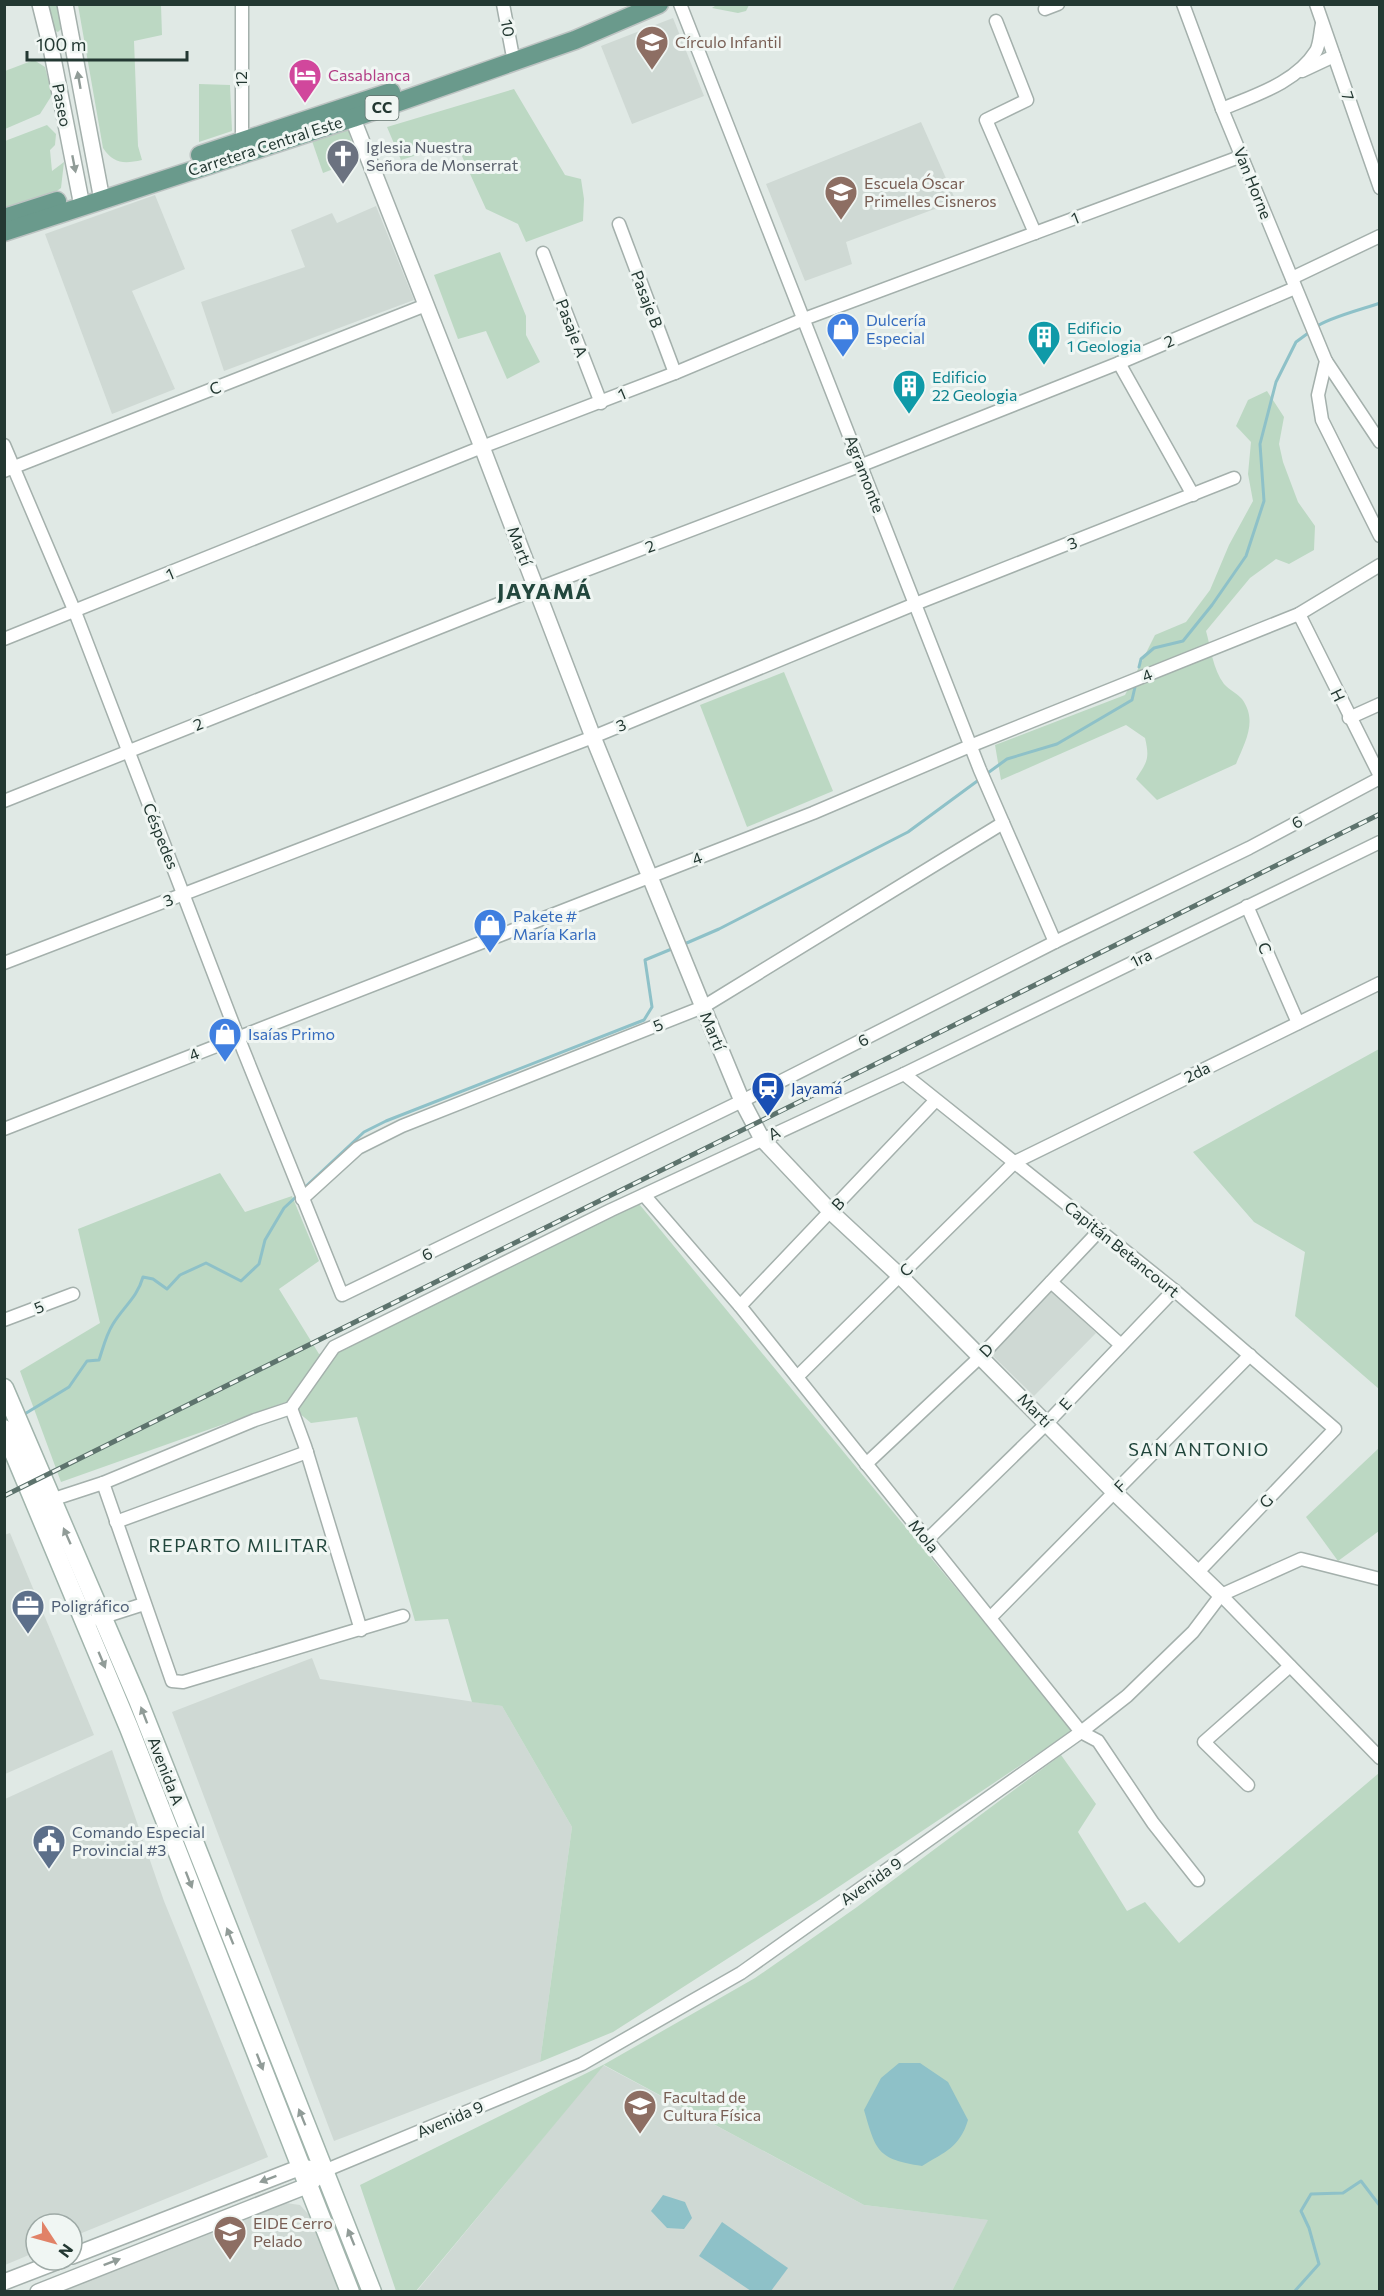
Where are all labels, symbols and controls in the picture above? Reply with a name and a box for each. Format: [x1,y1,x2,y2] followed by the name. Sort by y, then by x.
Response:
[498,18,519,38] street label: 10
[27,24,188,62] scale bar
[634,24,670,71] school or university icon: Círculo Infantil
[675,32,782,51] place label: Círculo Infantil
[36,33,86,55] text: 100 m
[287,57,323,104] hotel icon: Casablanca
[328,65,410,84] place label: Casablanca
[74,71,83,90] one-way arrow
[231,71,250,87] street label: 12
[49,82,76,128] street label: Paseo
[1338,89,1359,103] street label: 7
[366,96,398,120] road number: CC
[185,112,344,179] street label: Carretera Central Este
[366,137,519,174] place label: Iglesia Nuestra Señora de Monserrat
[325,138,361,185] church icon: Iglesia Nuestra Señora de Monserrat
[1230,144,1277,222] street label: Van Horne
[70,155,79,174] one-way arrow
[864,173,997,210] place label: Escuela Óscar Primelles Cisneros
[823,174,859,221] school or university icon: Escuela Óscar Primelles Cisneros
[1068,207,1081,228] street label: 1
[628,267,667,330] street label: Pasaje B
[553,296,592,360] street label: Pasaje A
[866,310,926,347] place label: Dulcería Especial
[825,311,861,358] shop icon: Dulcería Especial
[1067,318,1141,355] place label: Edificio 1 Geologia
[1026,319,1062,366] building icon: Edificio 1 Geologia
[1161,330,1177,351] street label: 2
[932,367,1017,404] place label: Edificio 22 Geologia
[891,368,927,415] building icon: Edificio 22 Geologia
[206,377,223,398] street label: C
[615,383,629,404] street label: 1
[842,432,889,515] street label: Agramonte
[504,523,537,569] street label: Martí
[1064,532,1079,553] street label: 3
[642,535,657,556] street label: 2
[163,563,177,584] street label: 1
[497,577,593,604] district label: JAYAMÁ
[1139,664,1155,685] street label: 4
[1327,685,1350,704] street label: H
[190,713,206,734] street label: 2
[613,714,629,735] street label: 3
[140,800,183,872] street label: Céspedes
[1288,811,1306,832] street label: 6
[689,847,705,868] street label: 4
[160,889,175,910] street label: 3
[513,906,596,943] place label: Pakete # María Karla
[472,907,508,954] shop icon: Pakete # María Karla
[1255,939,1276,957] street label: C
[1127,944,1155,971] street label: 1ra
[697,1008,730,1054] street label: Martí
[650,1014,666,1035] street label: 5
[207,1016,243,1063] shop icon: Isaías Primo
[248,1024,335,1043] place label: Isaías Primo
[854,1029,871,1050] street label: 6
[186,1043,202,1064] street label: 4
[1181,1057,1213,1086] street label: 2da
[750,1070,786,1117] station icon: Jayamá
[791,1078,843,1097] place label: Jayamá
[765,1122,783,1143] street label: A
[827,1193,848,1214] street label: B
[1061,1197,1184,1301] street label: Capitán Betancourt
[418,1243,435,1264] street label: 6
[895,1259,916,1280] street label: C
[31,1296,47,1317] street label: 5
[975,1339,997,1360] street label: D
[1014,1389,1057,1431] street label: Martí
[1054,1394,1075,1414] street label: E
[1128,1438,1270,1460] district label: SAN ANTONIO
[1110,1476,1130,1496] street label: F
[1255,1490,1277,1511] street label: G
[905,1515,944,1556] street label: Mola
[62,1526,72,1544] one-way arrow
[149,1534,329,1556] district label: REPARTO MILITAR
[10,1588,46,1635] office icon: Poligráfico
[51,1596,130,1615] place label: Poligráfico
[98,1651,107,1669] one-way arrow
[138,1706,148,1724] one-way arrow
[145,1734,188,1808] street label: Avenida A
[72,1822,205,1859] place label: Comando Especial Provincial #3
[31,1823,67,1870] public building icon: Comando Especial Provincial #3
[836,1853,905,1909] street label: Avenida 9
[184,1872,194,1890] one-way arrow
[225,1926,235,1944] one-way arrow
[256,2053,265,2071] one-way arrow
[663,2087,761,2124] place label: Facultad de Cultura Física
[622,2088,658,2135] school or university icon: Facultad de Cultura Física
[414,2096,486,2141] street label: Avenida 9
[297,2107,307,2125] one-way arrow
[259,2175,277,2185] one-way arrow
[24,2212,84,2272] north arrow
[253,2213,333,2250] place label: EIDE Cerro Pelado
[212,2214,248,2261] school or university icon: EIDE Cerro Pelado
[346,2228,355,2246] one-way arrow
[55,2241,78,2262] text: N
[103,2257,121,2267] one-way arrow

